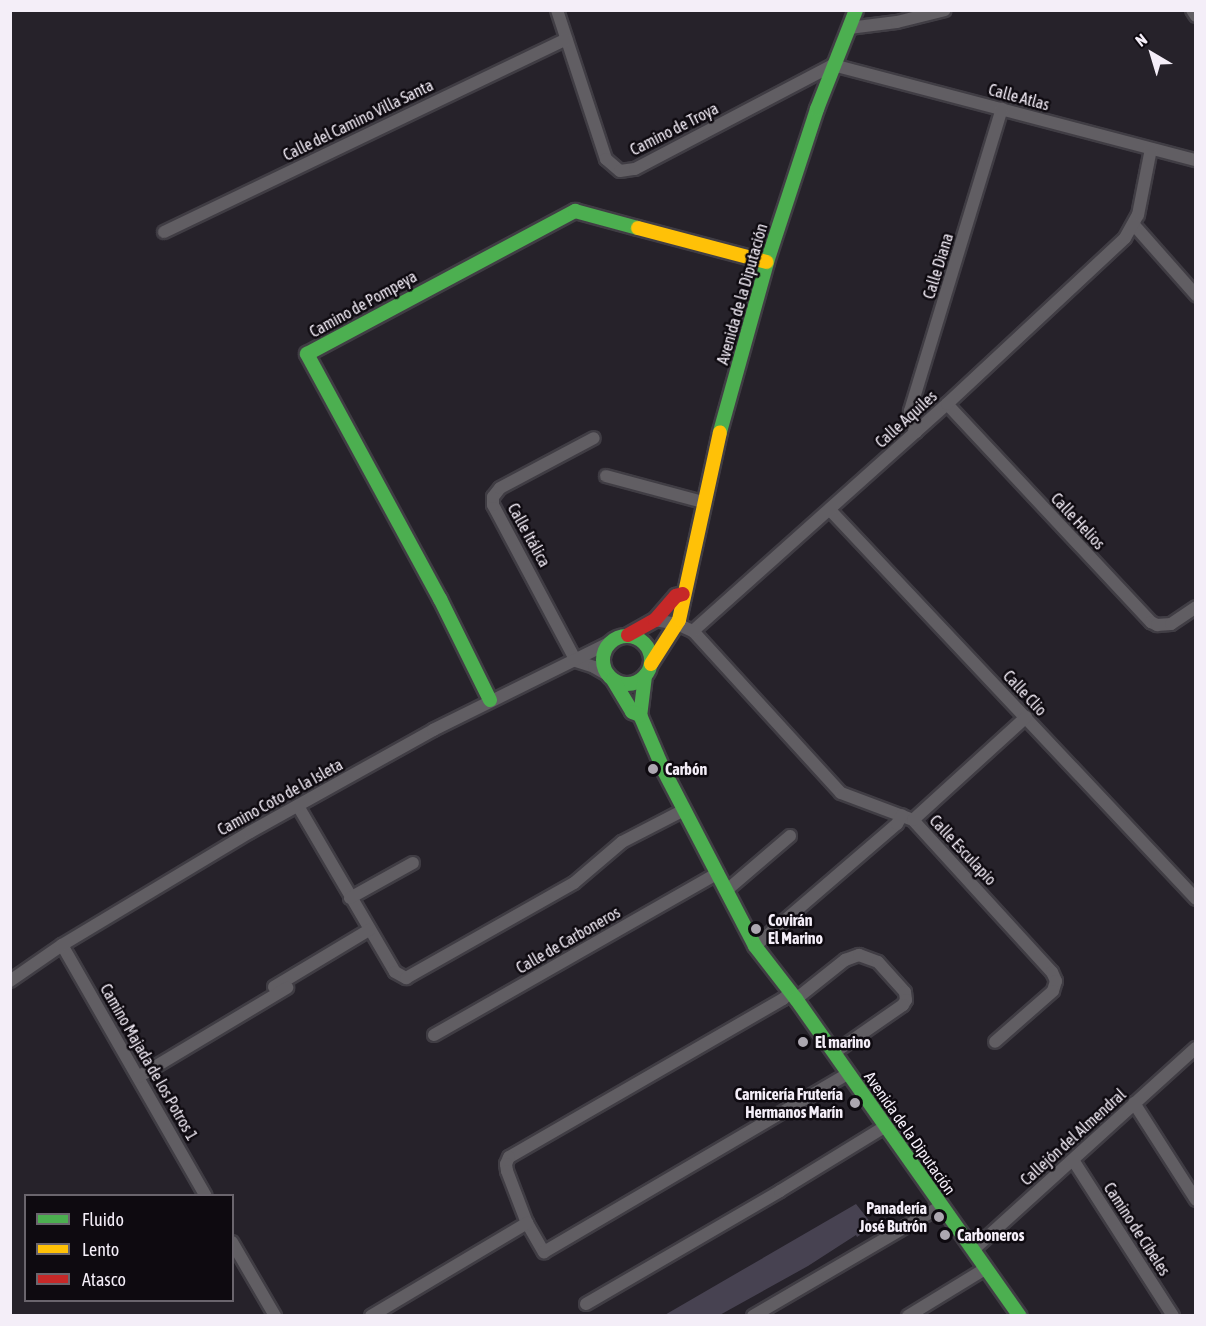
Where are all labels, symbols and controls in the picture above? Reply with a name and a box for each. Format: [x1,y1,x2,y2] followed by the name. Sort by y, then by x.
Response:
[1122,24,1182,84] north arrow
[1132,30,1150,50] text: N
[280,75,436,165] street label: Calle del Camino Villa Santa
[986,80,1052,114] street label: Calle Atlas
[627,99,721,159] street label: Camino de Troya
[713,221,771,367] street label: Avenida de la Diputación
[919,231,957,301] street label: Calle Diana
[306,267,420,341] street label: Camino de Pompeya
[871,386,941,452] street label: Calle Aquiles
[1047,489,1109,553] street label: Calle Helios
[504,500,554,570] street label: Calle Itálica
[999,666,1051,720] street label: Calle Clio
[214,755,346,839] street label: Camino Coto de la Isleta
[665,759,707,779] place label: Carbón
[646,762,660,776] marker: Carbón
[926,811,1000,889] street label: Calle Esculapio
[513,902,623,978] street label: Calle de Carboneros
[768,910,823,948] place label: Covirán El Marino
[749,922,763,936] marker: Covirán El Marino
[96,980,202,1144] street label: Camino Majada de los Potros 1
[815,1032,871,1052] place label: El marino
[796,1035,810,1049] marker: El marino
[860,1068,960,1198] street label: Avenida de la Diputación
[735,1084,843,1122] place label: Carnicería Frutería Hermanos Marín
[1016,1085,1130,1189] street label: Callejón del Almendral
[848,1096,862,1110] marker: Carnicería Frutería Hermanos Marín
[1100,1179,1174,1279] street label: Camino de Cibeles
[24,1194,234,1302] legend
[859,1198,927,1236] place label: Panadería José Butrón
[82,1209,124,1230] text: Fluido
[932,1210,946,1224] marker: Panadería José Butrón
[957,1225,1024,1245] place label: Carboneros
[938,1228,952,1242] marker: Carboneros
[82,1239,119,1260] text: Lento
[82,1269,126,1290] text: Atasco

